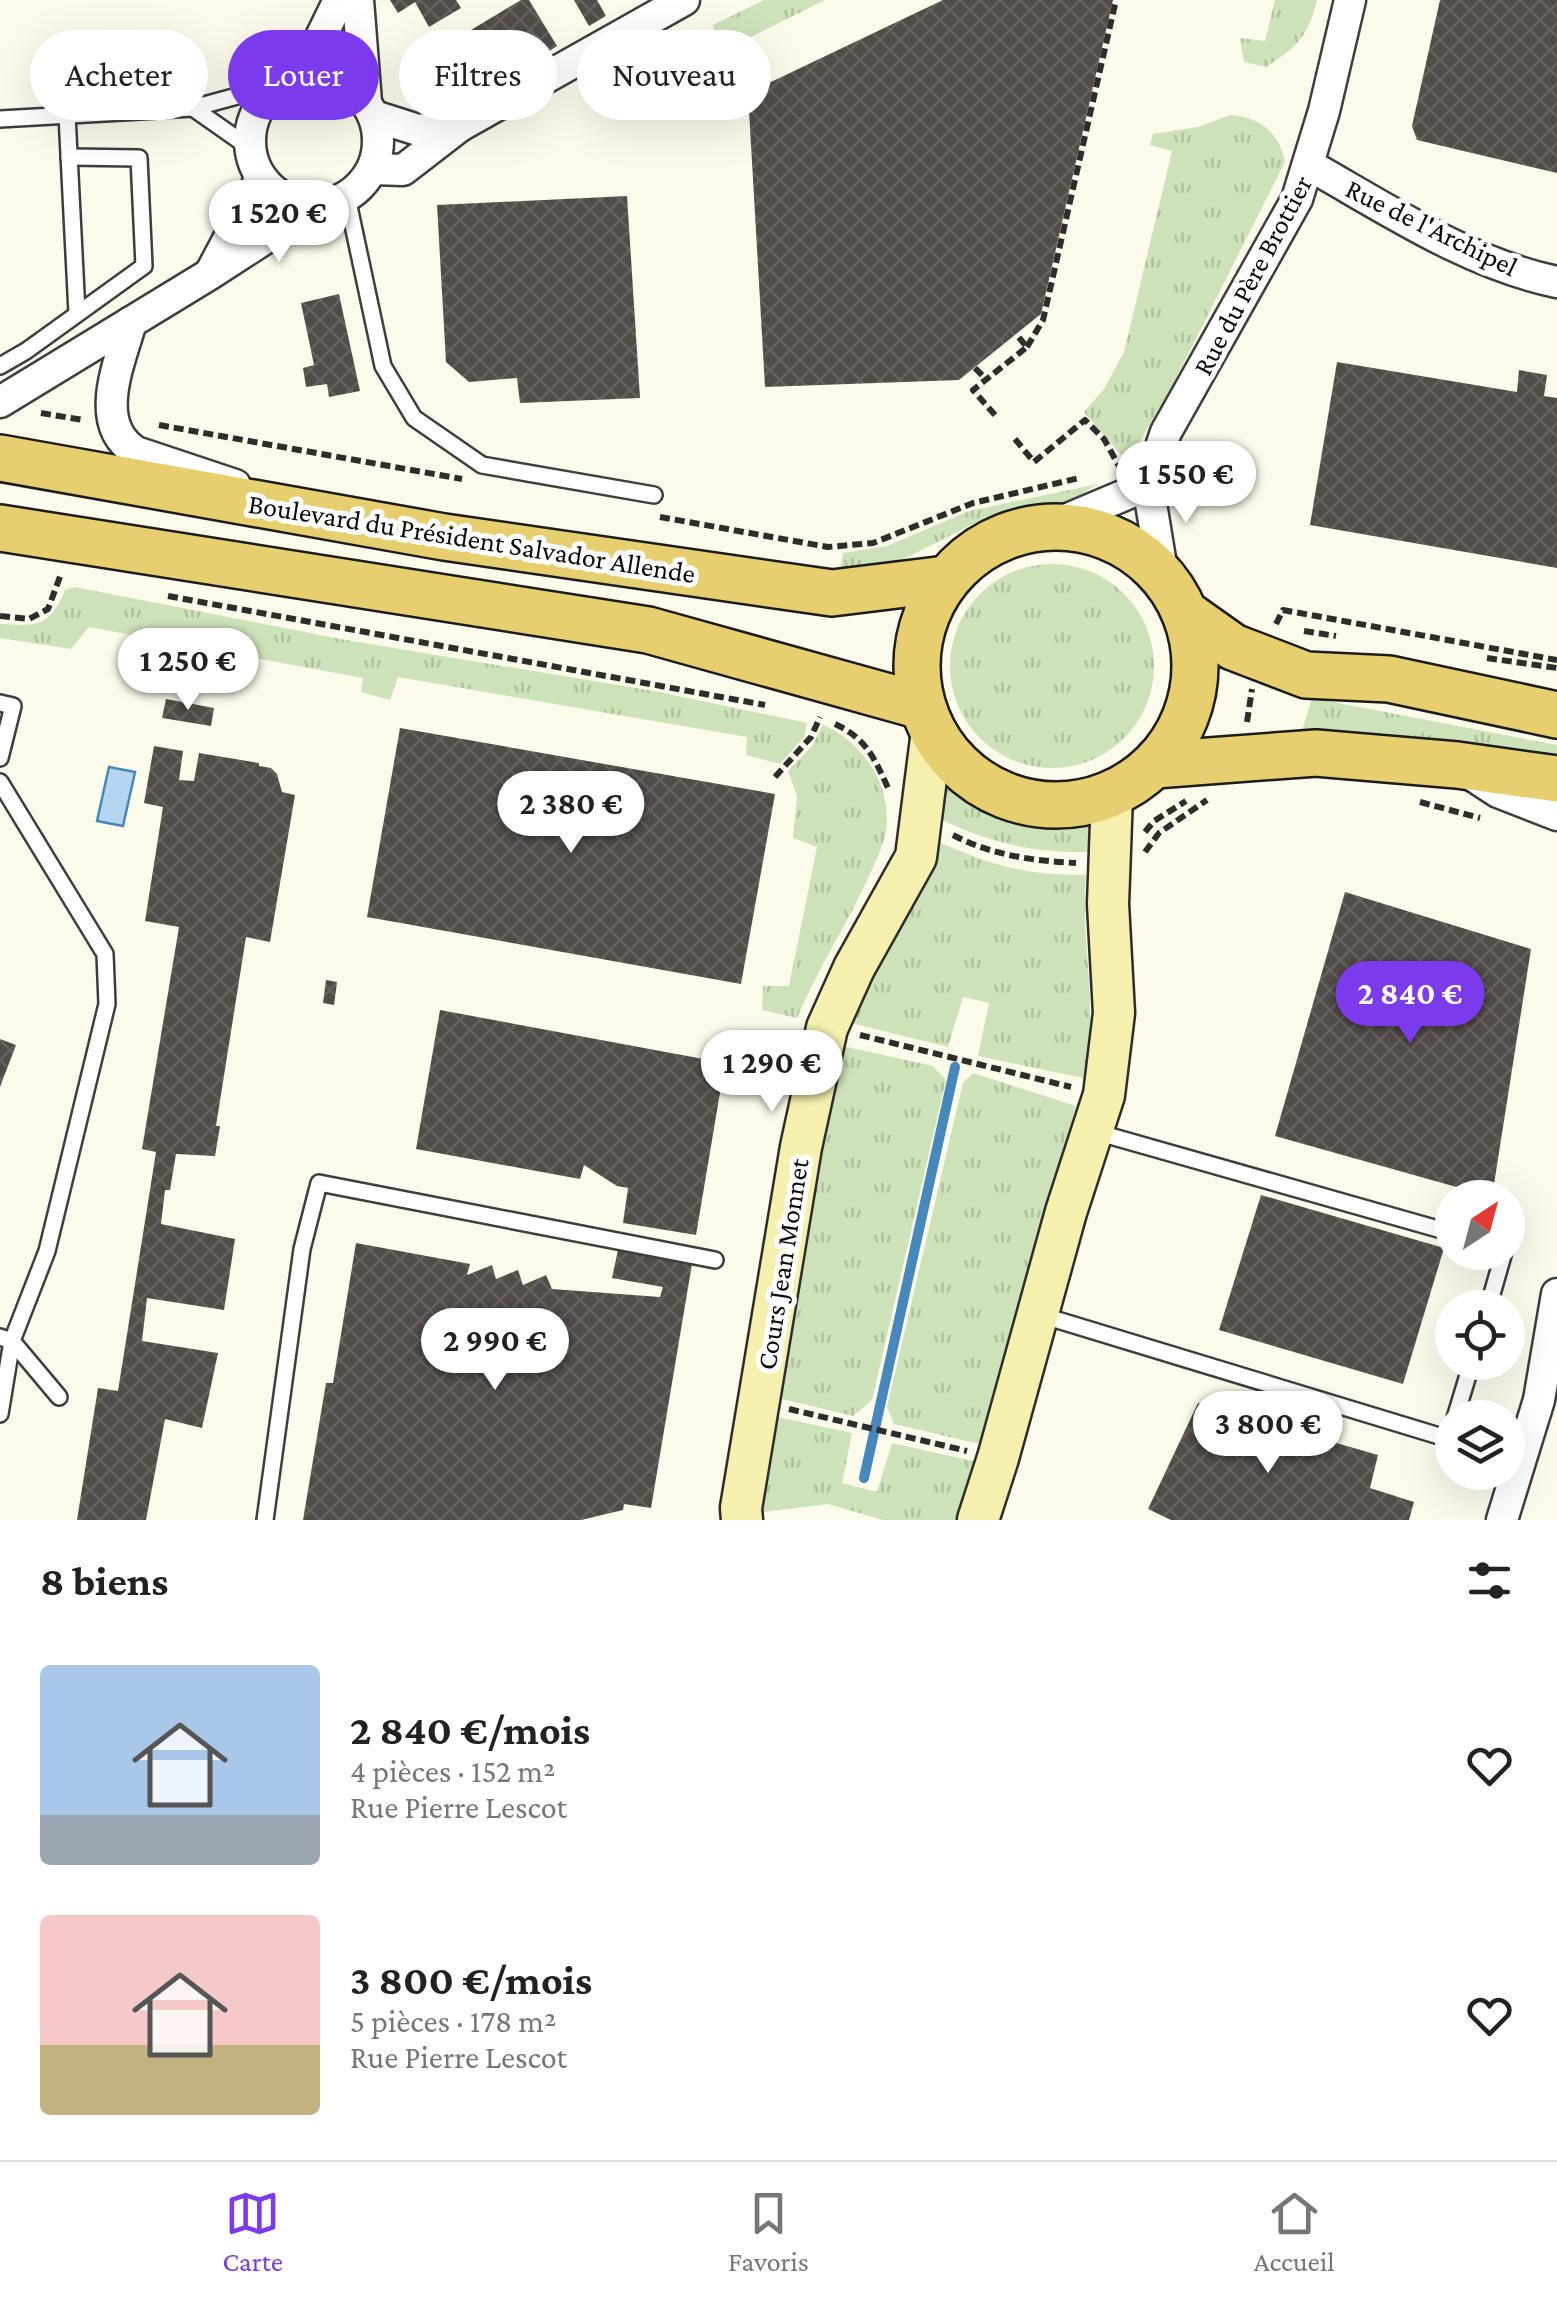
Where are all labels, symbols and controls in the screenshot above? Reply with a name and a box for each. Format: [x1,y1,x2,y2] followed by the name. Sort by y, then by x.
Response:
[30,30,208,120] chip: Acheter
[228,30,379,120] chip: Louer
[399,30,557,120] chip: Filtres
[577,30,771,120] chip: Nouveau
[1187,170,1318,380] street label: Rue du Père Brottier
[1341,173,1523,282] street label: Rue de l'Archipel
[187,180,371,265] pin: 1 520 €
[231,194,327,230] text: 1 520 €
[1094,441,1278,526] pin: 1 550 €
[1138,455,1234,491] text: 1 550 €
[246,488,698,589] street label: Boulevard du Président Salvador Allende
[96,628,280,713] pin: 1 250 €
[140,642,236,678] text: 1 250 €
[479,771,663,856] pin: 2 380 €
[519,785,623,821] text: 2 380 €
[1318,961,1502,1046] pin: 2 840 €
[1358,975,1462,1011] text: 2 840 €
[680,1030,864,1115] pin: 1 290 €
[723,1044,821,1080] text: 1 290 €
[750,1155,815,1372] street label: Cours Jean Monnet
[1435,1180,1525,1270] north arrow
[1435,1180,1525,1490] map controls
[1435,1290,1525,1380] button: locate
[403,1308,587,1393] pin: 2 990 €
[443,1322,547,1358] text: 2 990 €
[1176,1391,1360,1476] pin: 3 800 €
[1435,1400,1525,1490] button: layers
[1215,1405,1321,1441] text: 3 800 €
[1462,1553,1517,1608] icon: filters
[40,1557,168,1604] text: 8 biens
[120,1705,240,1825] icon: home
[350,1706,590,1753] text: 2 840 €/mois
[1462,1738,1517,1793] icon: heart
[350,1753,555,1789] text: 4 pièces · 152 m²
[350,1789,567,1825] text: Rue Pierre Lescot
[120,1955,240,2075] icon: home
[350,1956,592,2003] text: 3 800 €/mois
[1462,1988,1517,2043] icon: heart
[350,2003,556,2039] text: 5 pièces · 178 m²
[350,2039,567,2075] text: Rue Pierre Lescot
[222,2186,283,2277] tab: Carte
[728,2186,809,2277] tab: Favoris
[1254,2186,1335,2277] tab: Accueil

